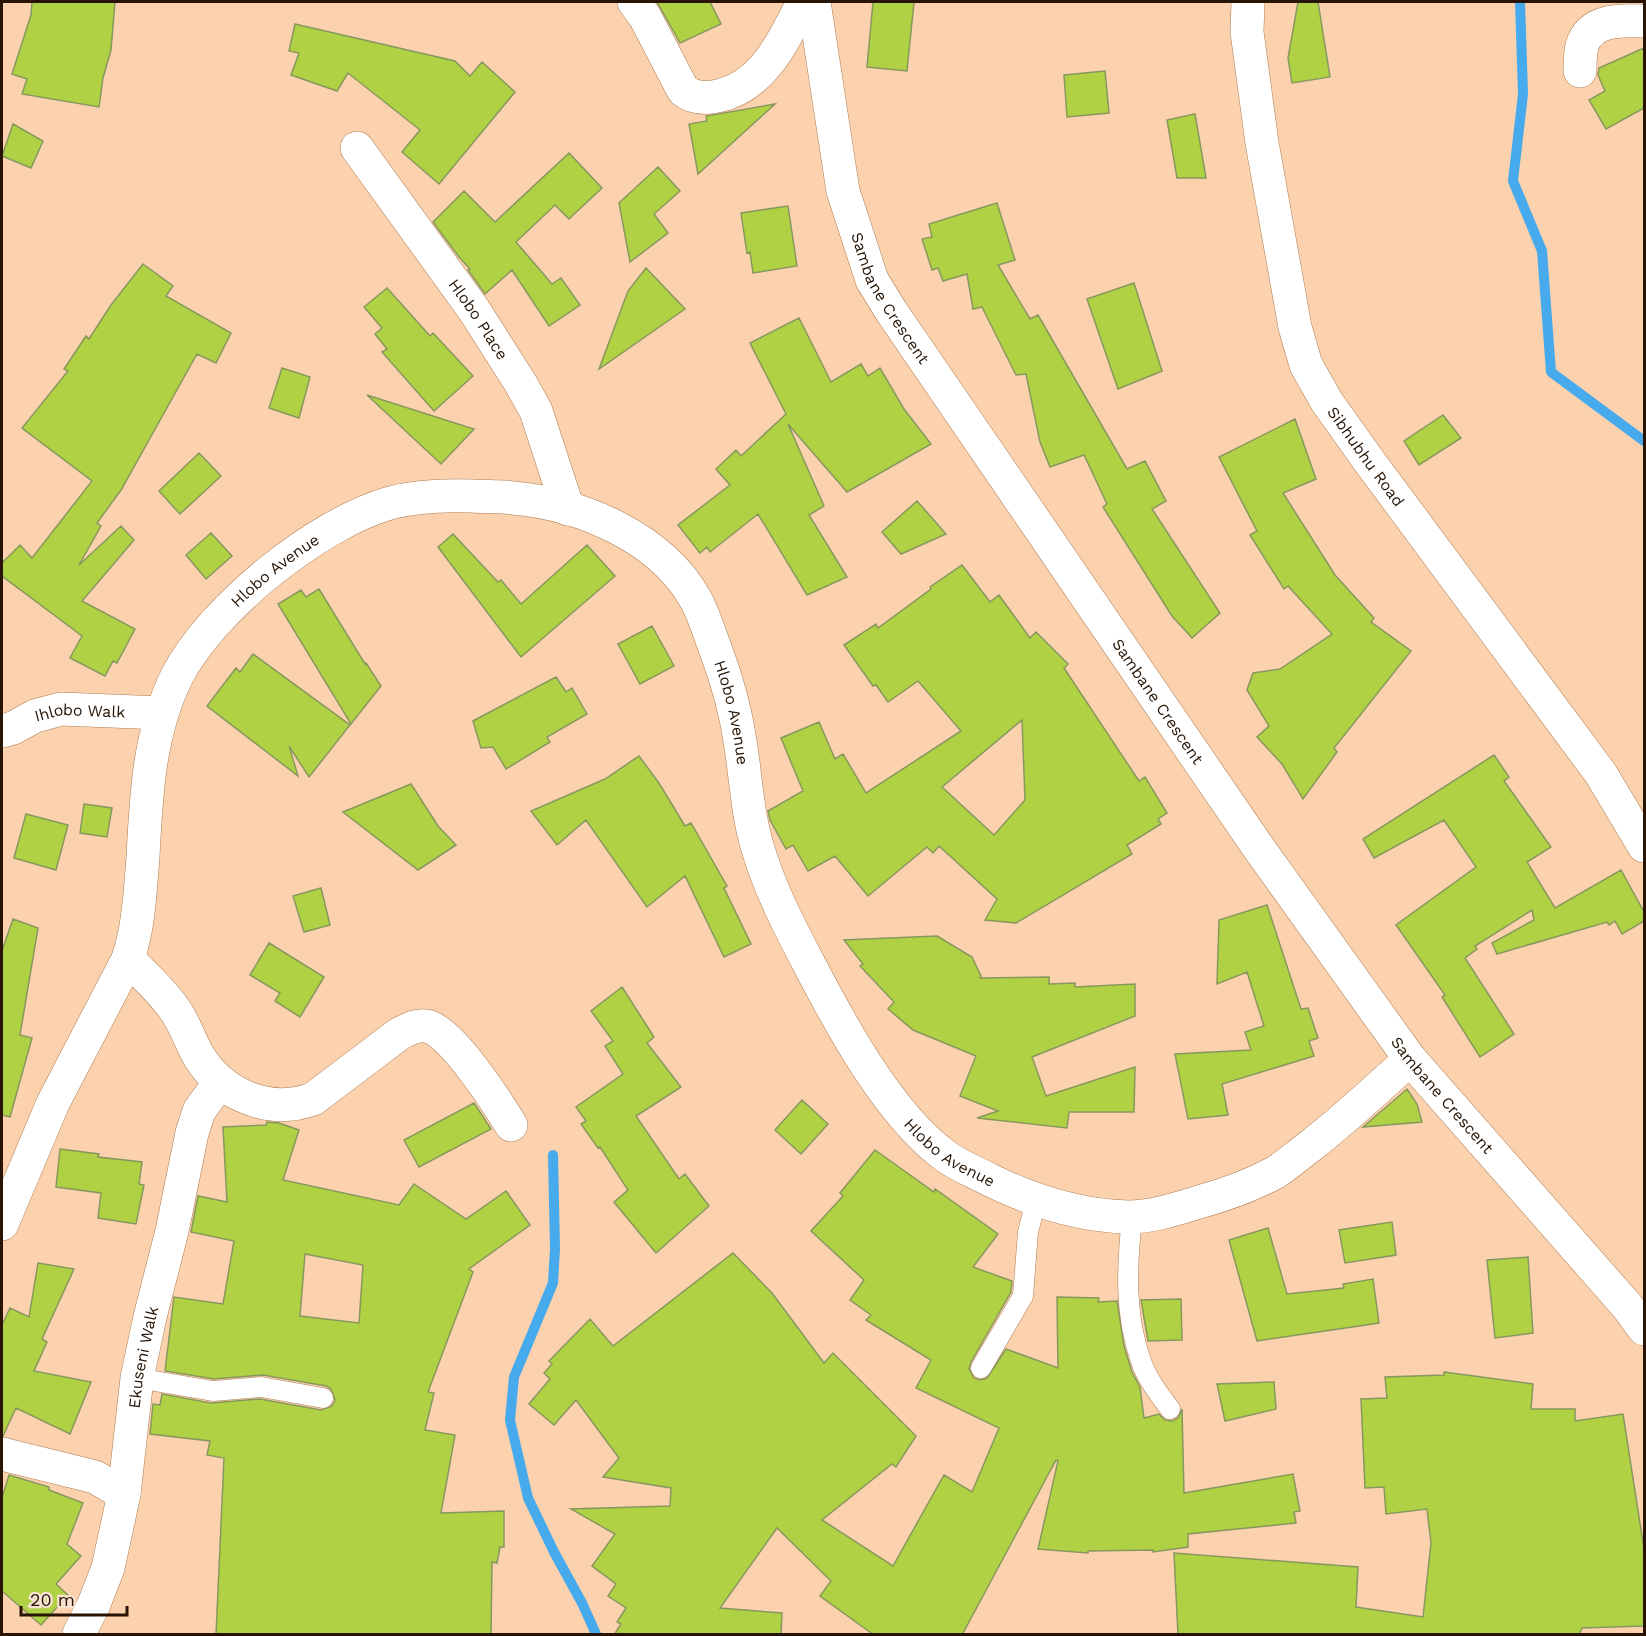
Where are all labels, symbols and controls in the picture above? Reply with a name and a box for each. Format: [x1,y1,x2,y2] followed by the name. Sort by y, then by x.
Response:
[847,230,933,368] street label: Sambane Crescent
[445,275,512,363] street label: Hlobo Place
[1323,403,1408,510] street label: Sibhubhu Road
[227,530,323,611] street label: Hlobo Avenue
[1108,635,1207,768] street label: Sambane Crescent
[710,658,752,766] street label: Hlobo Avenue
[32,700,126,726] street label: Ihlobo Walk
[1387,1033,1498,1158] street label: Sambane Crescent
[900,1114,998,1191] street label: Hlobo Avenue
[125,1304,162,1409] street label: Ekuseni Walk
[21,1579,128,1617] scale bar
[30,1589,75,1610] text: 20 m

